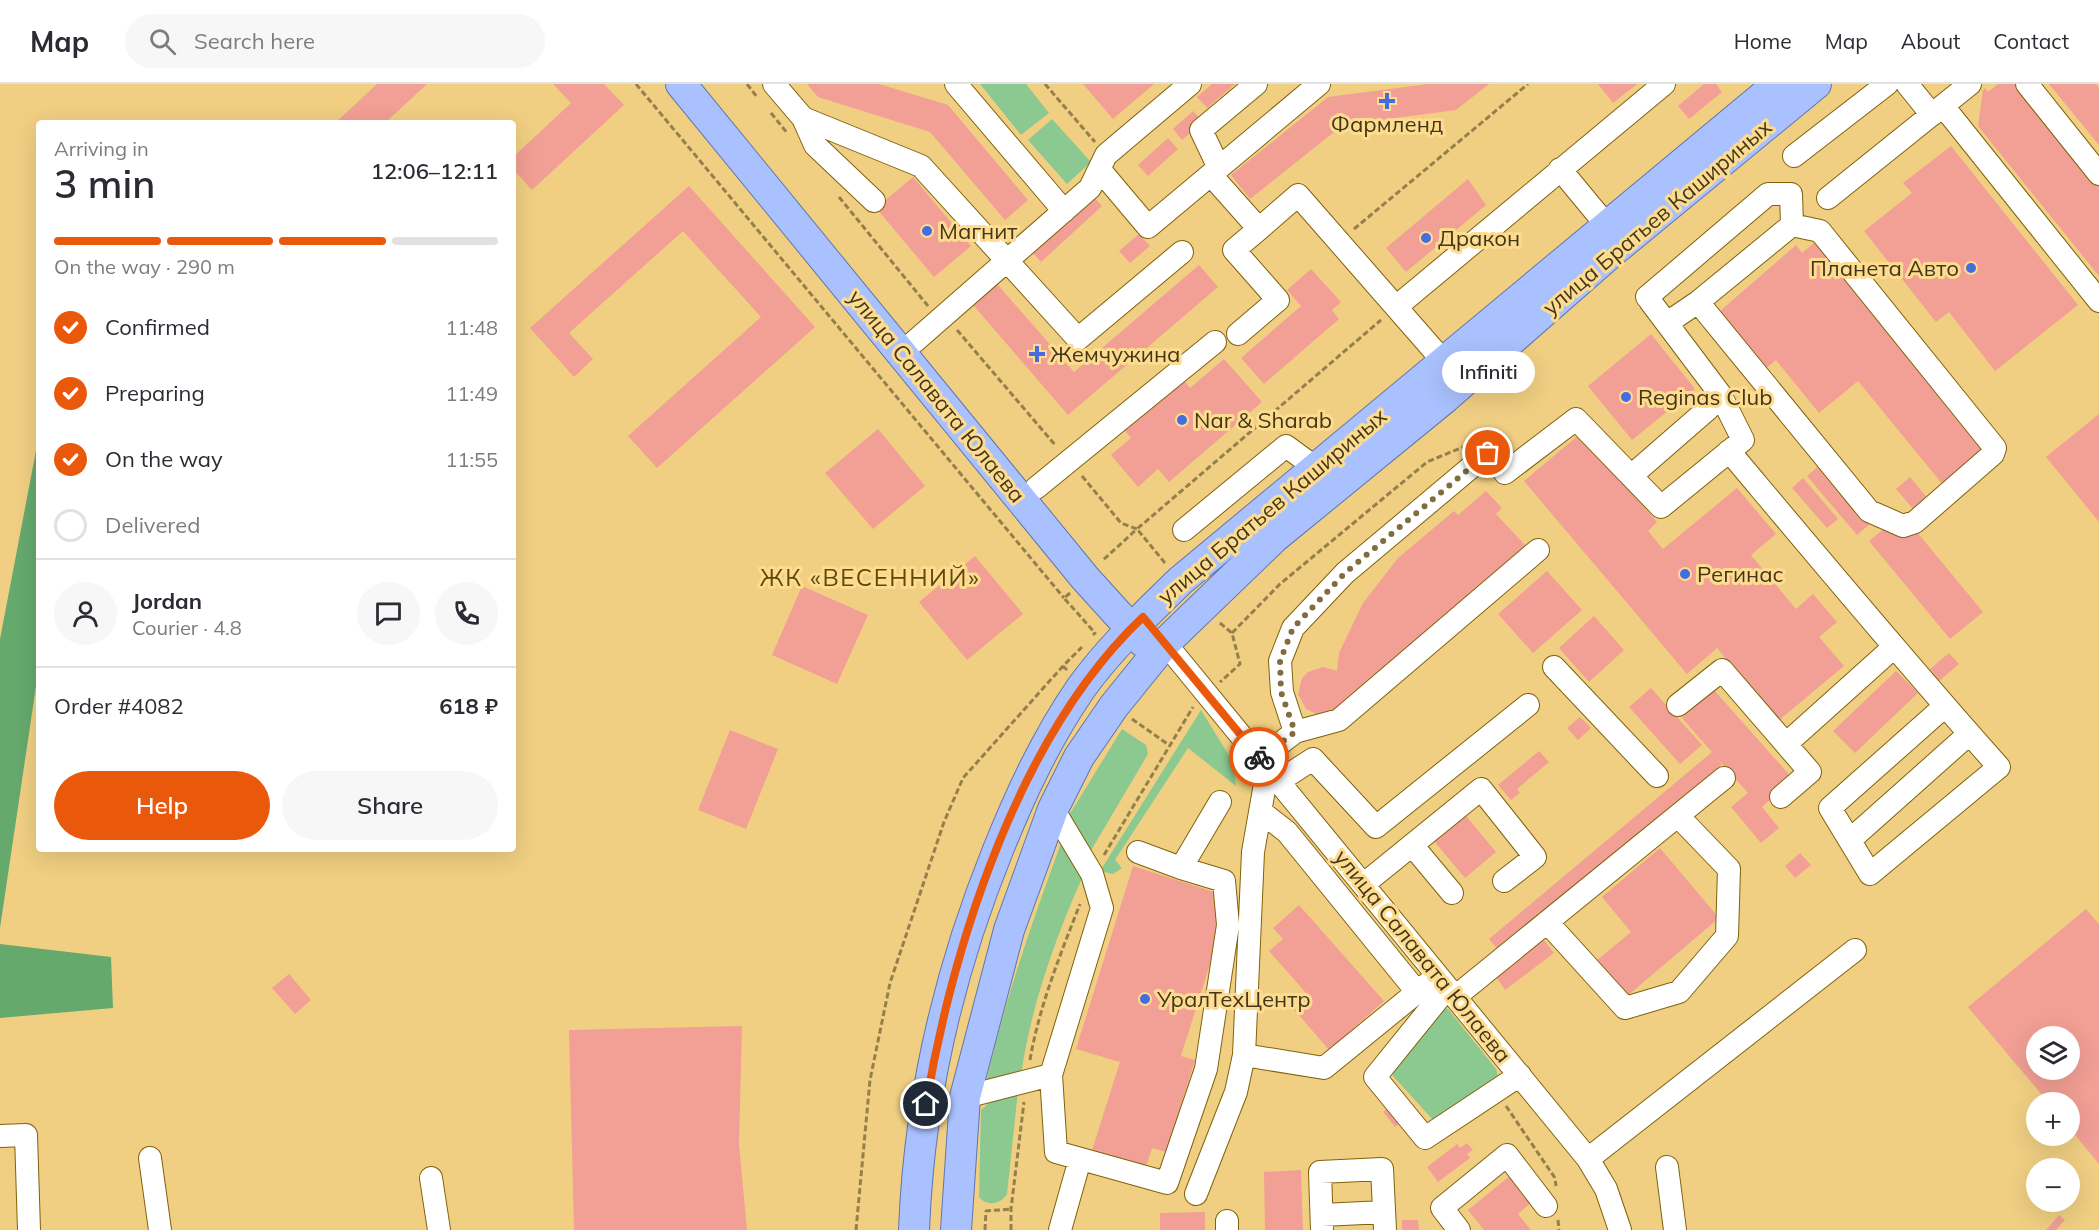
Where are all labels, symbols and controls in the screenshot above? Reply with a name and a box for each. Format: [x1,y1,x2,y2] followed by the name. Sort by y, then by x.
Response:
[125,14,545,68] search box
[30,24,89,59] text: Map
[146,25,179,58] icon: search
[194,27,315,55] text: Search here
[1734,28,1792,54] text: Home
[1825,28,1868,54] text: Map
[1901,28,1960,54] text: About
[1993,28,2069,54] text: Contact
[1380,94,1394,108] marker: Фармленд
[1331,110,1443,138] place label: Фармленд
[1537,113,1777,321] street label: улица Братьев Кашириных
[54,136,149,161] text: Arriving in
[371,157,498,185] text: 12:06–12:11
[54,159,155,208] text: 3 min
[939,217,1017,245] place label: Магнит
[920,224,934,238] marker: Магнит
[1438,224,1520,252] place label: Дракон
[1419,231,1433,245] marker: Дракон
[54,254,235,279] text: On the way · 290 m
[1810,254,1959,282] place label: Планета Авто
[1964,261,1978,275] marker: Планета Авто
[842,284,1032,508] street label: улица Салавата Юлаева
[54,311,87,344] icon: check
[105,313,210,341] text: Confirmed
[445,315,498,340] text: 11:48
[1050,340,1181,368] place label: Жемчужина
[1028,345,1046,363] marker: Жемчужина
[1442,351,1534,393] callout: Infiniti
[1459,359,1518,384] text: Infiniti
[54,377,87,410] icon: check
[105,379,205,407] text: Preparing
[445,381,498,406] text: 11:49
[1638,383,1772,411] place label: Reginas Club
[1619,390,1633,404] marker: Reginas Club
[1152,402,1392,610] street label: улица Братьев Кашириных
[1194,406,1332,434] place label: Nar & Sharab
[1175,413,1189,427] marker: Nar & Sharab
[1462,427,1513,478] pin
[1471,436,1504,469] icon: bag
[54,443,87,476] icon: check
[105,445,223,473] text: On the way
[445,447,498,472] text: 11:55
[105,511,200,539] text: Delivered
[1697,560,1784,588] place label: Регинас
[760,562,980,592] district label: ЖК «ВЕСЕННИЙ»
[1678,567,1692,581] marker: Регинас
[54,582,117,645] button: person
[357,582,420,645] button: chat
[435,582,498,645] button: phone
[132,587,202,615] text: Jordan
[132,615,242,640] text: Courier · 4.8
[54,692,184,720] text: Order #4082
[439,692,498,720] text: 618 ₽
[1229,727,1289,787] courier
[1243,741,1276,774] icon: bike
[54,771,270,840] button: Help
[282,771,498,840] button: Share
[1328,844,1518,1068] street label: улица Салавата Юлаева
[1156,985,1311,1013] place label: УралТехЦентр
[1138,992,1152,1006] marker: УралТехЦентр
[2026,1026,2080,1212] map controls
[2026,1026,2080,1080] button: layers
[900,1078,951,1129] pin
[909,1087,942,1120] icon: home
[2026,1092,2080,1146] button: +
[2026,1158,2080,1212] button: −

